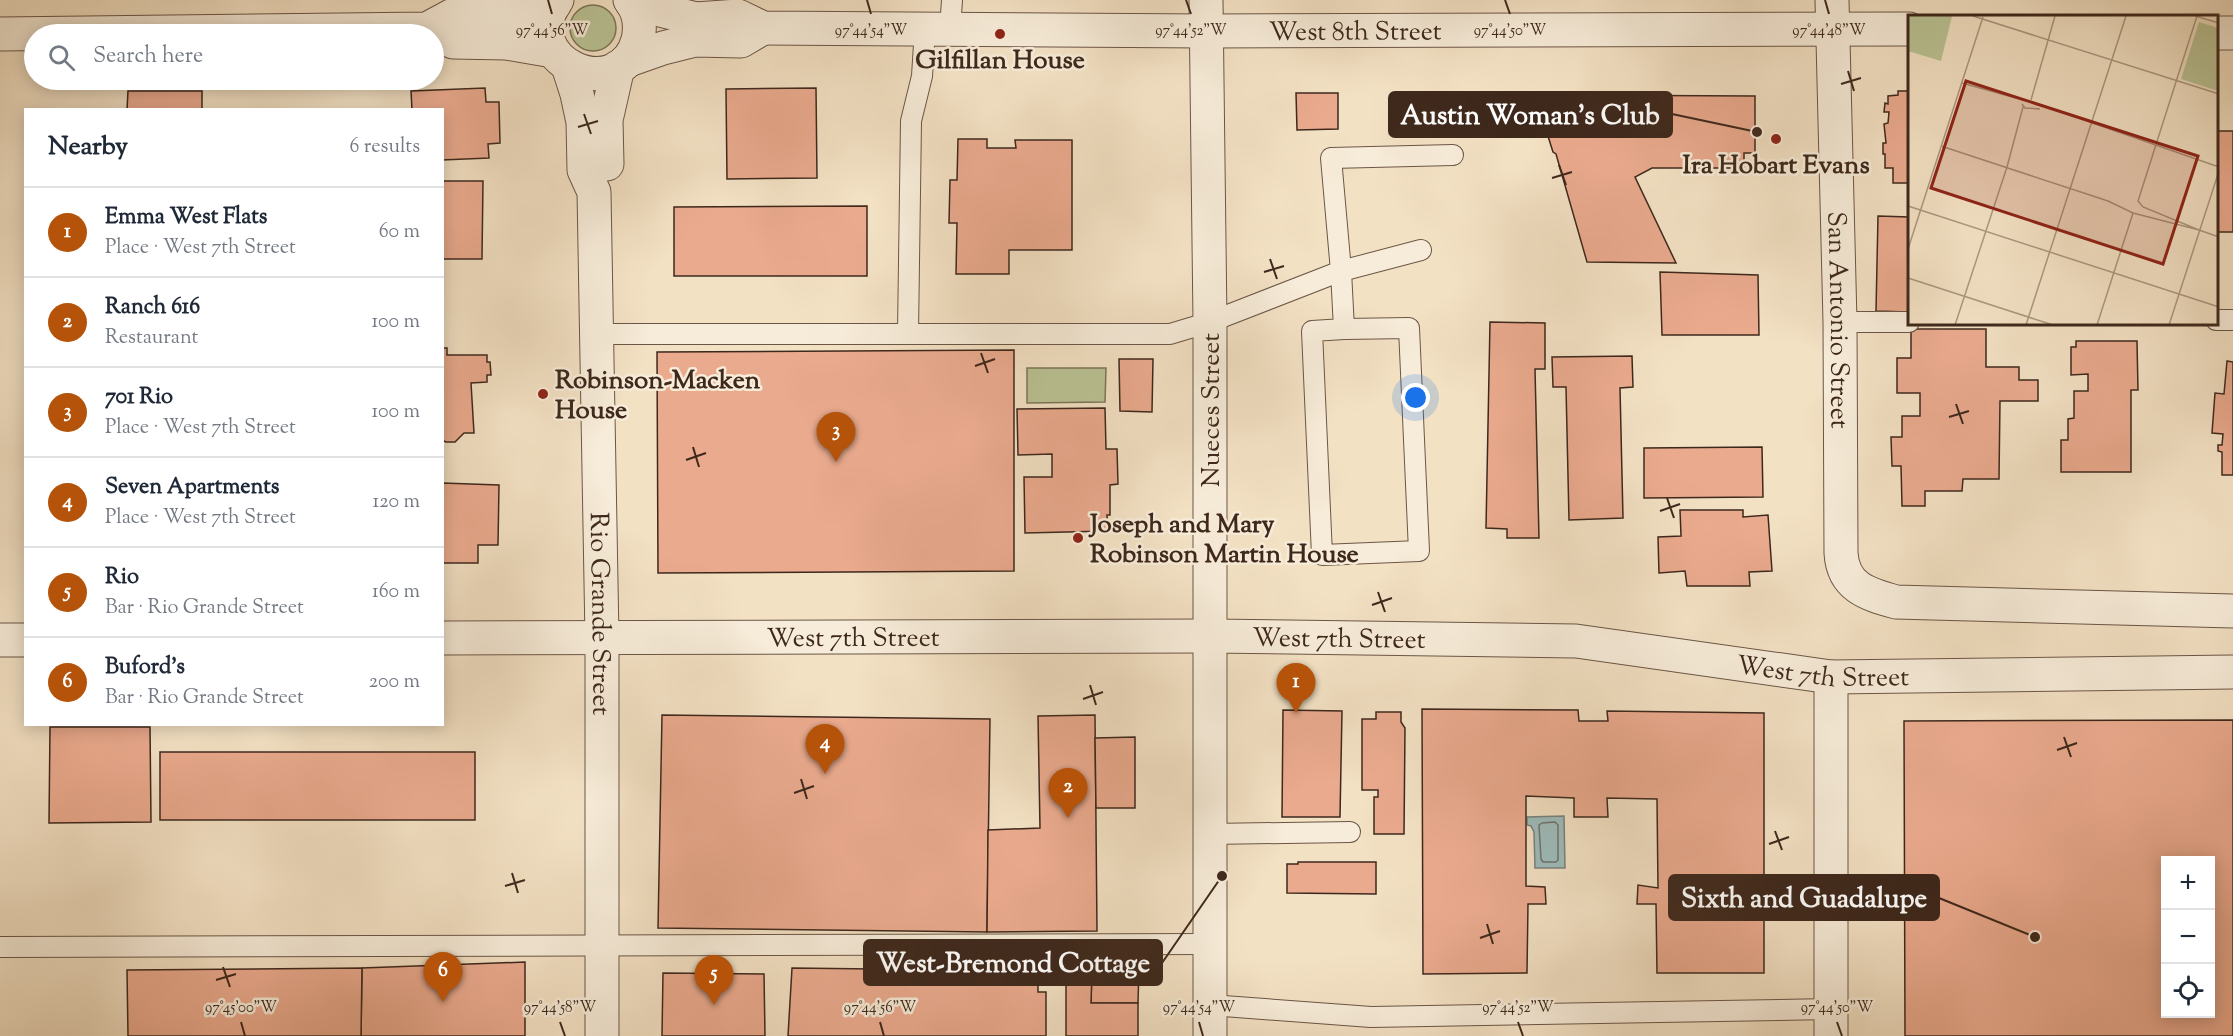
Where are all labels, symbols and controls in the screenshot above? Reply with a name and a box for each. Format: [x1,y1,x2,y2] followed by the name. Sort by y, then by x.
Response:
[1269,14,1442,52] street label: West 8th Street
[1908,15,2218,326] inset map
[516,21,588,42] text: 97°44'56"W
[835,21,907,42] text: 97°44'54"W
[1155,21,1227,42] text: 97°44'52"W
[1474,21,1547,42] text: 97°44'50"W
[1792,21,1866,42] text: 97°44'48"W
[24,24,444,90] search box
[993,27,1007,41] marker: Gilfillan House
[45,41,78,74] icon: search
[93,41,203,73] text: Search here
[915,43,1085,80] place label: Gilfillan House
[1389,92,1672,137] callout: Austin Woman's Club
[1400,98,1660,137] text: Austin Woman's Club
[48,129,128,166] text: Nearby
[1769,132,1783,146] marker: Ira Hobart Evans
[350,133,420,162] text: 6 results
[1682,148,1870,185] place label: Ira Hobart Evans
[105,202,267,234] text: Emma West Flats
[1816,211,1856,429] street label: San Antonio Street
[64,218,71,247] text: 1
[379,218,420,247] text: 60 m
[105,234,296,263] text: Place · West 7th Street
[105,292,200,324] text: Ranch 616
[63,308,72,337] text: 2
[371,308,420,337] text: 100 m
[105,324,198,353] text: Restaurant
[1194,333,1231,487] street label: Nueces Street
[555,363,761,430] place label: Robinson-Macken House
[105,382,173,414] text: 701 Rio
[1401,383,1430,412] your location
[536,387,550,401] marker: Robinson-Macken House
[63,398,72,427] text: 3
[371,398,420,427] text: 100 m
[816,412,856,462] pin: 3
[105,414,296,443] text: Place · West 7th Street
[105,472,279,504] text: Seven Apartments
[62,488,73,517] text: 4
[372,488,420,517] text: 120 m
[105,504,296,533] text: Place · West 7th Street
[1088,507,1359,574] place label: Joseph and Mary Robinson Martin House
[579,512,618,715] street label: Rio Grande Street
[1071,531,1085,545] marker: Joseph and Mary Robinson Martin House
[105,562,139,594] text: Rio
[64,578,71,607] text: 5
[372,578,420,607] text: 160 m
[105,594,304,623] text: Bar · Rio Grande Street
[766,621,940,658] street label: West 7th Street
[1252,621,1426,660] street label: West 7th Street
[1734,648,1909,699] street label: West 7th Street
[105,652,185,684] text: Buford's
[1276,664,1316,713] pin: 1
[63,668,72,697] text: 6
[369,668,420,697] text: 200 m
[105,684,304,713] text: Bar · Rio Grande Street
[806,724,844,774] pin: 4
[1048,768,1088,818] pin: 2
[2161,856,2215,1018] map controls
[2161,856,2215,910] button: +
[1669,875,1939,920] callout: Sixth and Guadalupe
[1681,881,1927,920] text: Sixth and Guadalupe
[2161,910,2215,964] button: −
[864,940,1162,985] callout: West-Bremond Cottage
[876,946,1150,985] text: West-Bremond Cottage
[424,952,462,1002] pin: 6
[694,956,734,1005] pin: 5
[2161,964,2215,1018] button: locate
[205,998,277,1019] text: 97°45'00"W
[524,998,597,1019] text: 97°44'58"W
[844,998,916,1019] text: 97°44'56"W
[1163,998,1235,1019] text: 97°44'54"W
[1482,998,1554,1019] text: 97°44'52"W
[1801,998,1874,1019] text: 97°44'50"W

